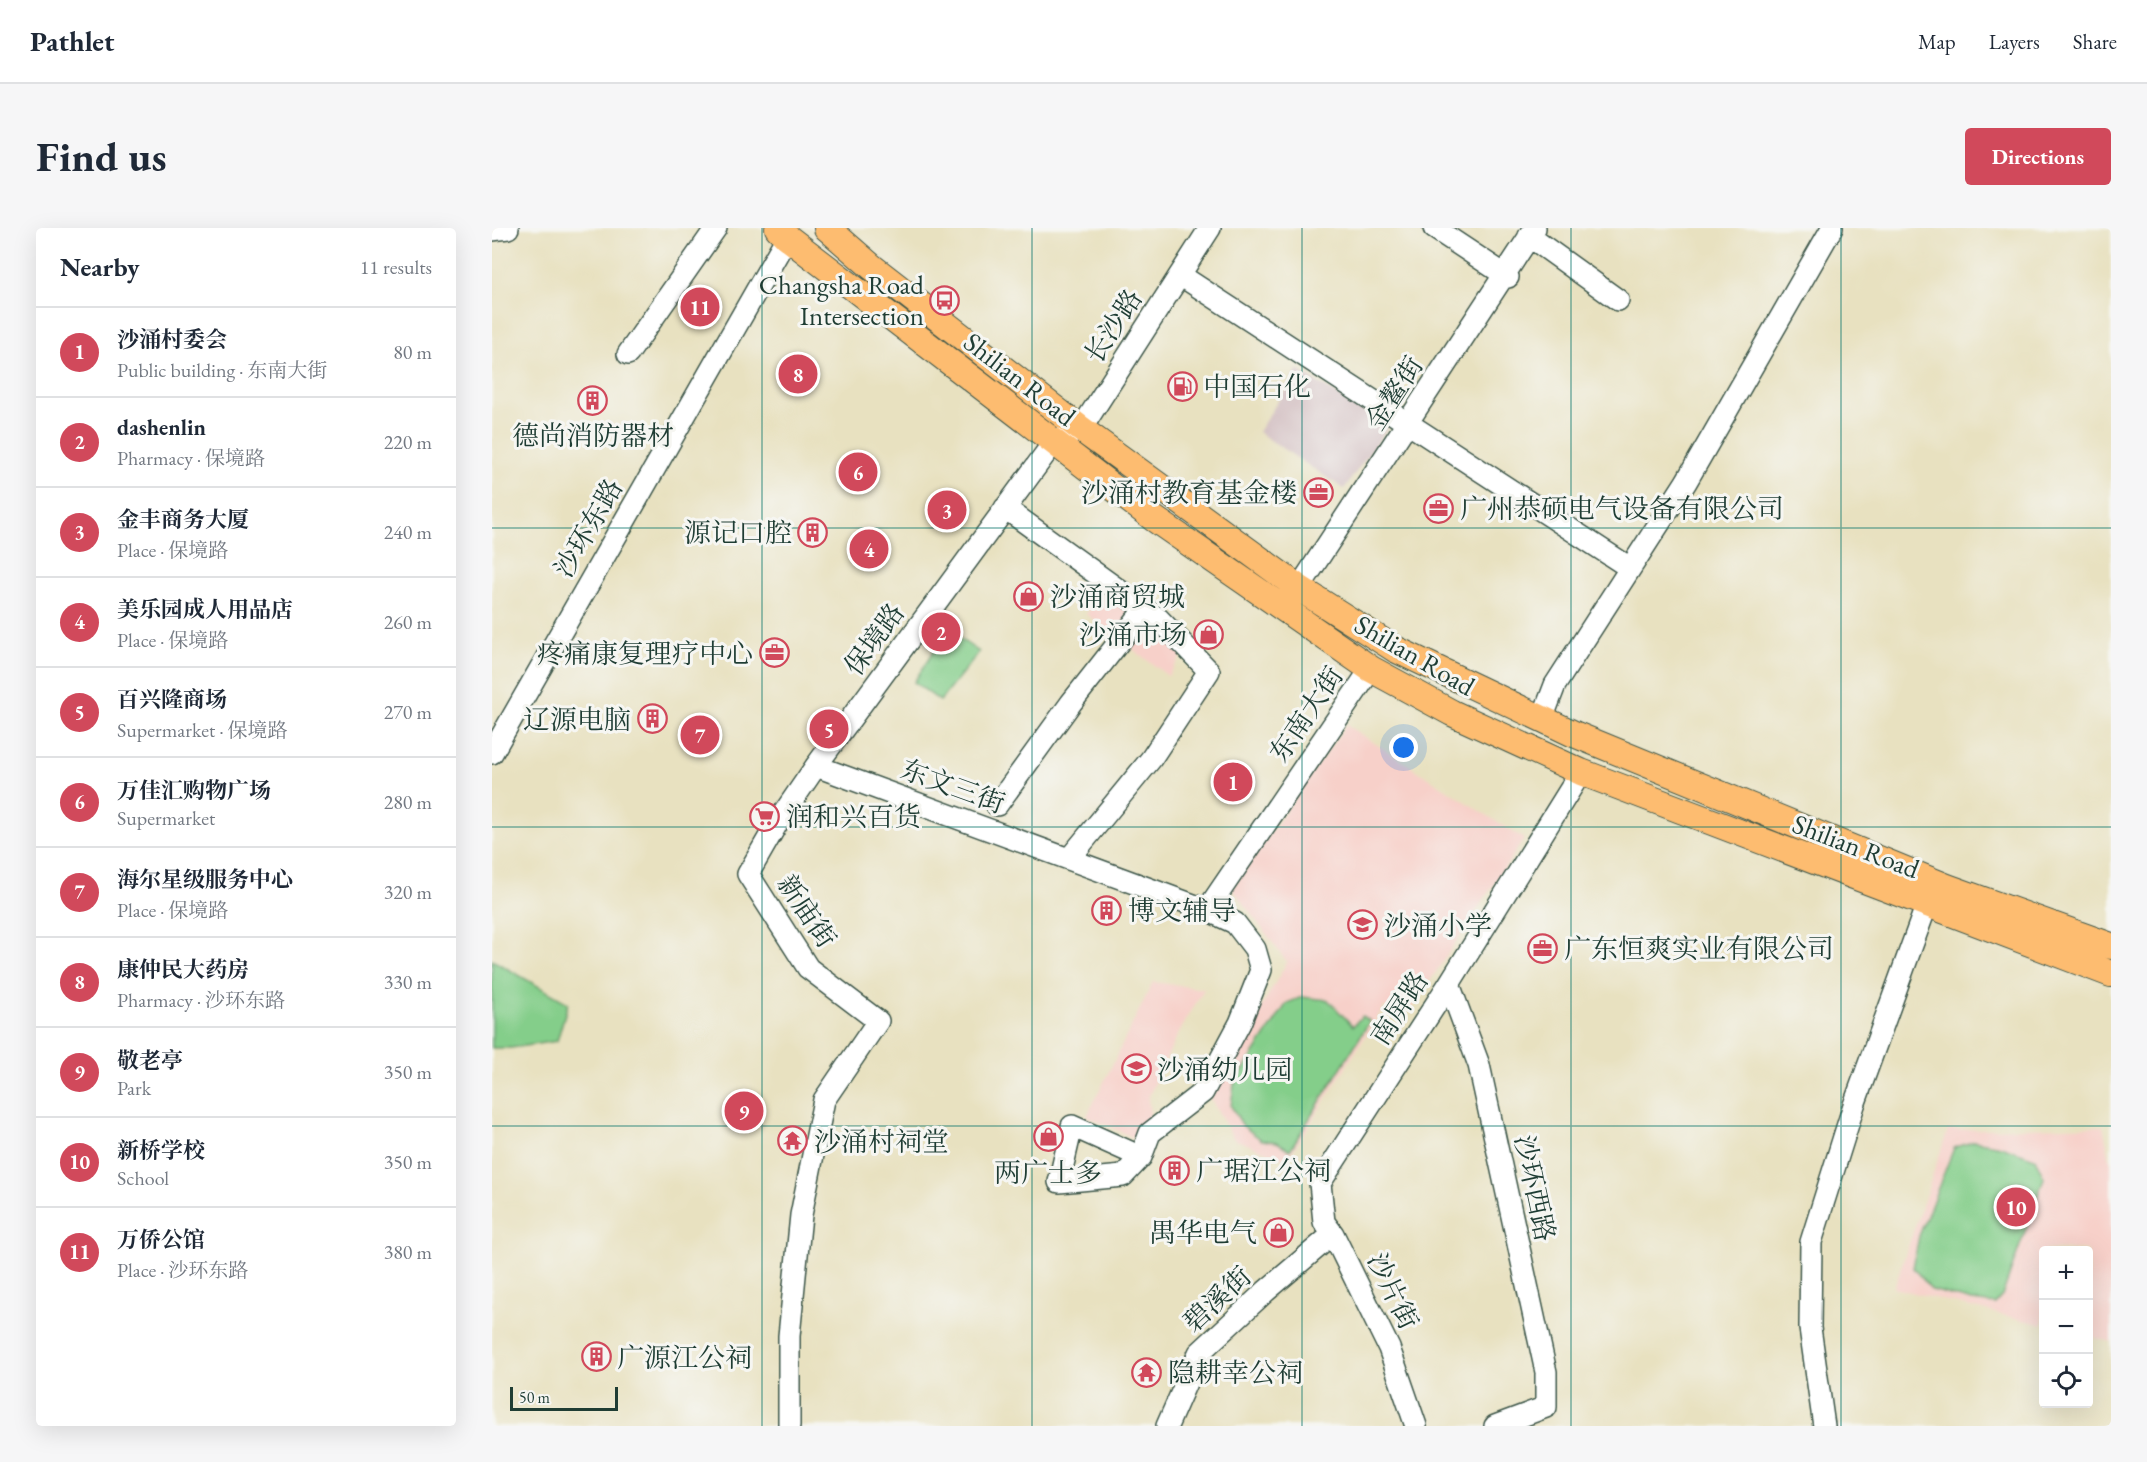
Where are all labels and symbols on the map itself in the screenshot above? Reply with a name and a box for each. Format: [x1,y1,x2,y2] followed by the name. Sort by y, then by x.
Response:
[759,267,924,333] place label: Changsha Road Intersection
[1076,283,1150,369] street label: 长沙路
[680,284,720,329] pin: 11
[929,284,961,316] bus stop icon: Changsha Road Intersection
[957,324,1083,434] street label: Shilian Road
[1357,350,1431,436] street label: 金鳌街
[778,352,818,396] pin: 8
[1203,369,1311,404] place label: 中国石化
[1166,370,1198,402] fuel station icon: 中国石化
[577,384,609,416] building icon: 德尚消防器材
[512,418,674,453] place label: 德尚消防器材
[838,450,878,494] pin: 6
[546,472,630,584] street label: 沙环东路
[1081,475,1297,510] place label: 沙涌村教育基金楼
[1302,476,1334,508] office icon: 沙涌村教育基金楼
[928,488,966,532] pin: 3
[1460,491,1784,526] place label: 广州恭硕电气设备有限公司
[1423,492,1455,524] office icon: 广州恭硕电气设备有限公司
[684,515,792,550] place label: 源记口腔
[797,516,829,548] building icon: 源记口腔
[850,526,889,572] pin: 4
[1050,579,1185,614] place label: 沙涌商贸城
[1013,580,1045,612] shop icon: 沙涌商贸城
[836,596,912,682] street label: 保境路
[1349,607,1482,704] street label: Shilian Road
[922,610,960,654] pin: 2
[1079,617,1187,652] place label: 沙涌市场
[1192,618,1224,650] shop icon: 沙涌市场
[537,636,753,671] place label: 疼痛康复理疗中心
[758,637,790,669] office icon: 疼痛康复理疗中心
[1261,659,1351,769] street label: 东南大街
[523,702,631,737] place label: 辽源电脑
[636,703,668,735] building icon: 辽源电脑
[810,706,848,752] pin: 5
[680,712,720,758] pin: 7
[1389,733,1418,762] your location
[896,751,1010,821] street label: 东文三街
[1214,760,1252,804] pin: 1
[786,799,921,834] place label: 润和兴百货
[749,800,781,832] supermarket icon: 润和兴百货
[1788,806,1925,886] street label: Shilian Road
[770,868,844,954] street label: 新庙街
[1128,893,1236,928] place label: 博文辅导
[1091,894,1123,926] building icon: 博文辅导
[1384,908,1492,943] place label: 沙涌小学
[1347,909,1379,941] school or university icon: 沙涌小学
[1564,931,1834,966] place label: 广东恒爽实业有限公司
[1527,932,1559,964] office icon: 广东恒爽实业有限公司
[1362,965,1436,1051] street label: 南屏路
[1157,1052,1292,1087] place label: 沙涌幼儿园
[1120,1053,1152,1085] school or university icon: 沙涌幼儿园
[724,1088,764,1134] pin: 9
[1032,1121,1064,1153] shop icon: 两广士多
[814,1124,949,1159] place label: 沙涌村祠堂
[777,1125,809,1157] temple icon: 沙涌村祠堂
[1507,1132,1563,1244] street label: 沙环西路
[1196,1153,1331,1188] place label: 广琚江公祠
[1159,1154,1191,1186] building icon: 广琚江公祠
[994,1155,1102,1190] place label: 两广士多
[1996,1184,2036,1230] pin: 10
[1149,1215,1257,1250] place label: 禺华电气
[1262,1216,1294,1248] shop icon: 禺华电气
[1360,1247,1426,1335] street label: 沙片街
[1175,1259,1259,1339] street label: 碧溪街
[617,1340,752,1375] place label: 广源江公祠
[580,1341,612,1373] building icon: 广源江公祠
[1168,1355,1303,1390] place label: 隐耕幸公祠
[1131,1356,1163,1388] temple icon: 隐耕幸公祠
[510,1384,618,1412] scale bar

